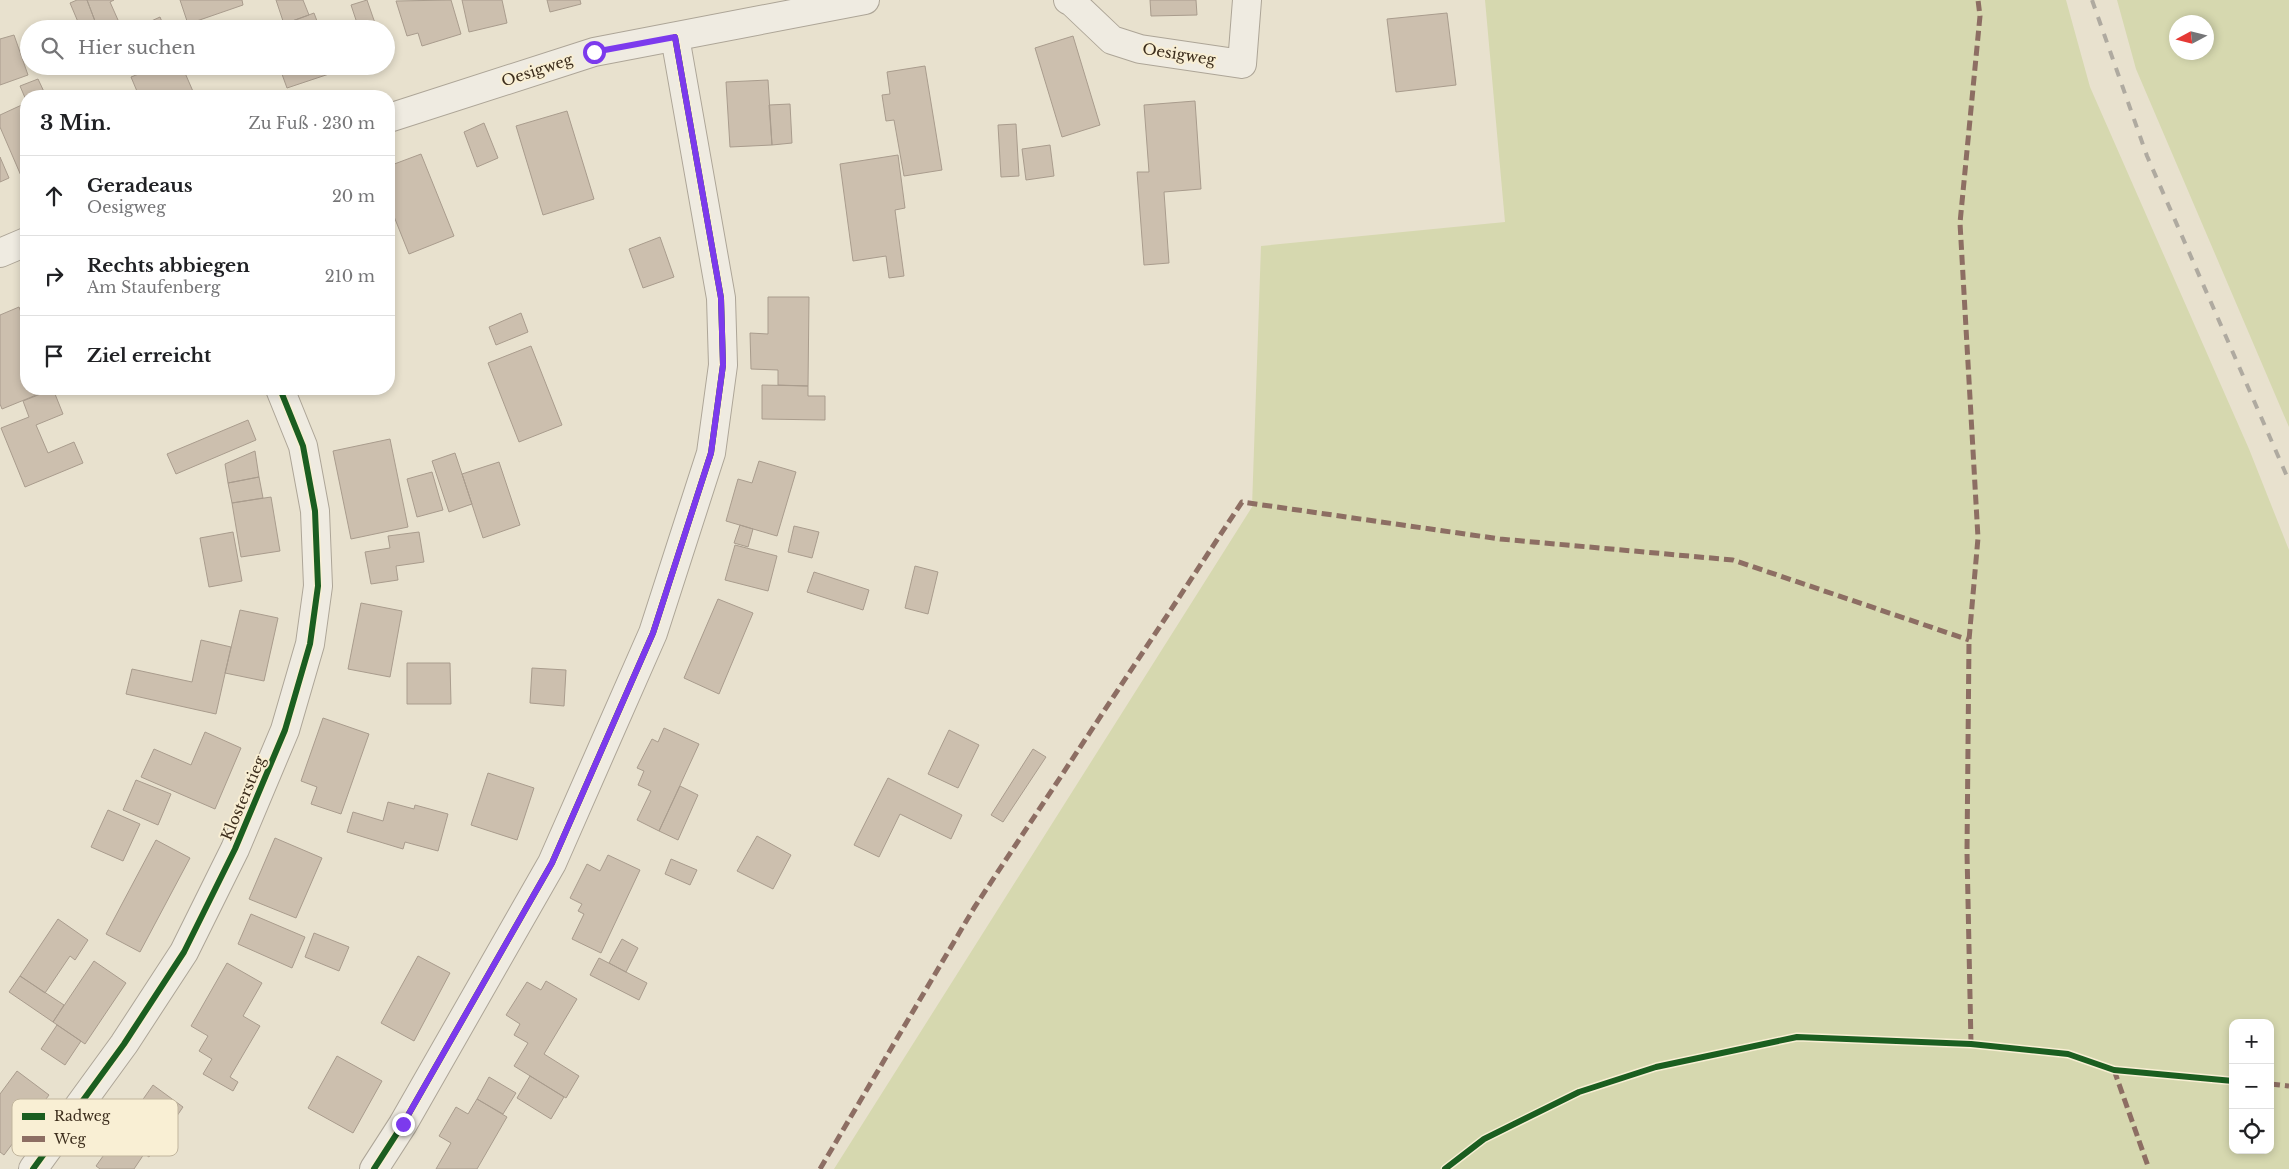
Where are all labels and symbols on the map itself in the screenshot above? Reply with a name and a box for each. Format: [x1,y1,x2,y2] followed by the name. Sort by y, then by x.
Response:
[2169,15,2214,60] north arrow
[1141,39,1218,69] street label: Oesigweg
[583,41,606,64] route start
[499,49,576,90] street label: Oesigweg
[217,752,270,843] street label: Klosterstieg
[12,1099,178,1156] legend
[54,1107,111,1125] text: Radweg
[392,1113,415,1136] route end
[53,1130,86,1148] text: Weg

